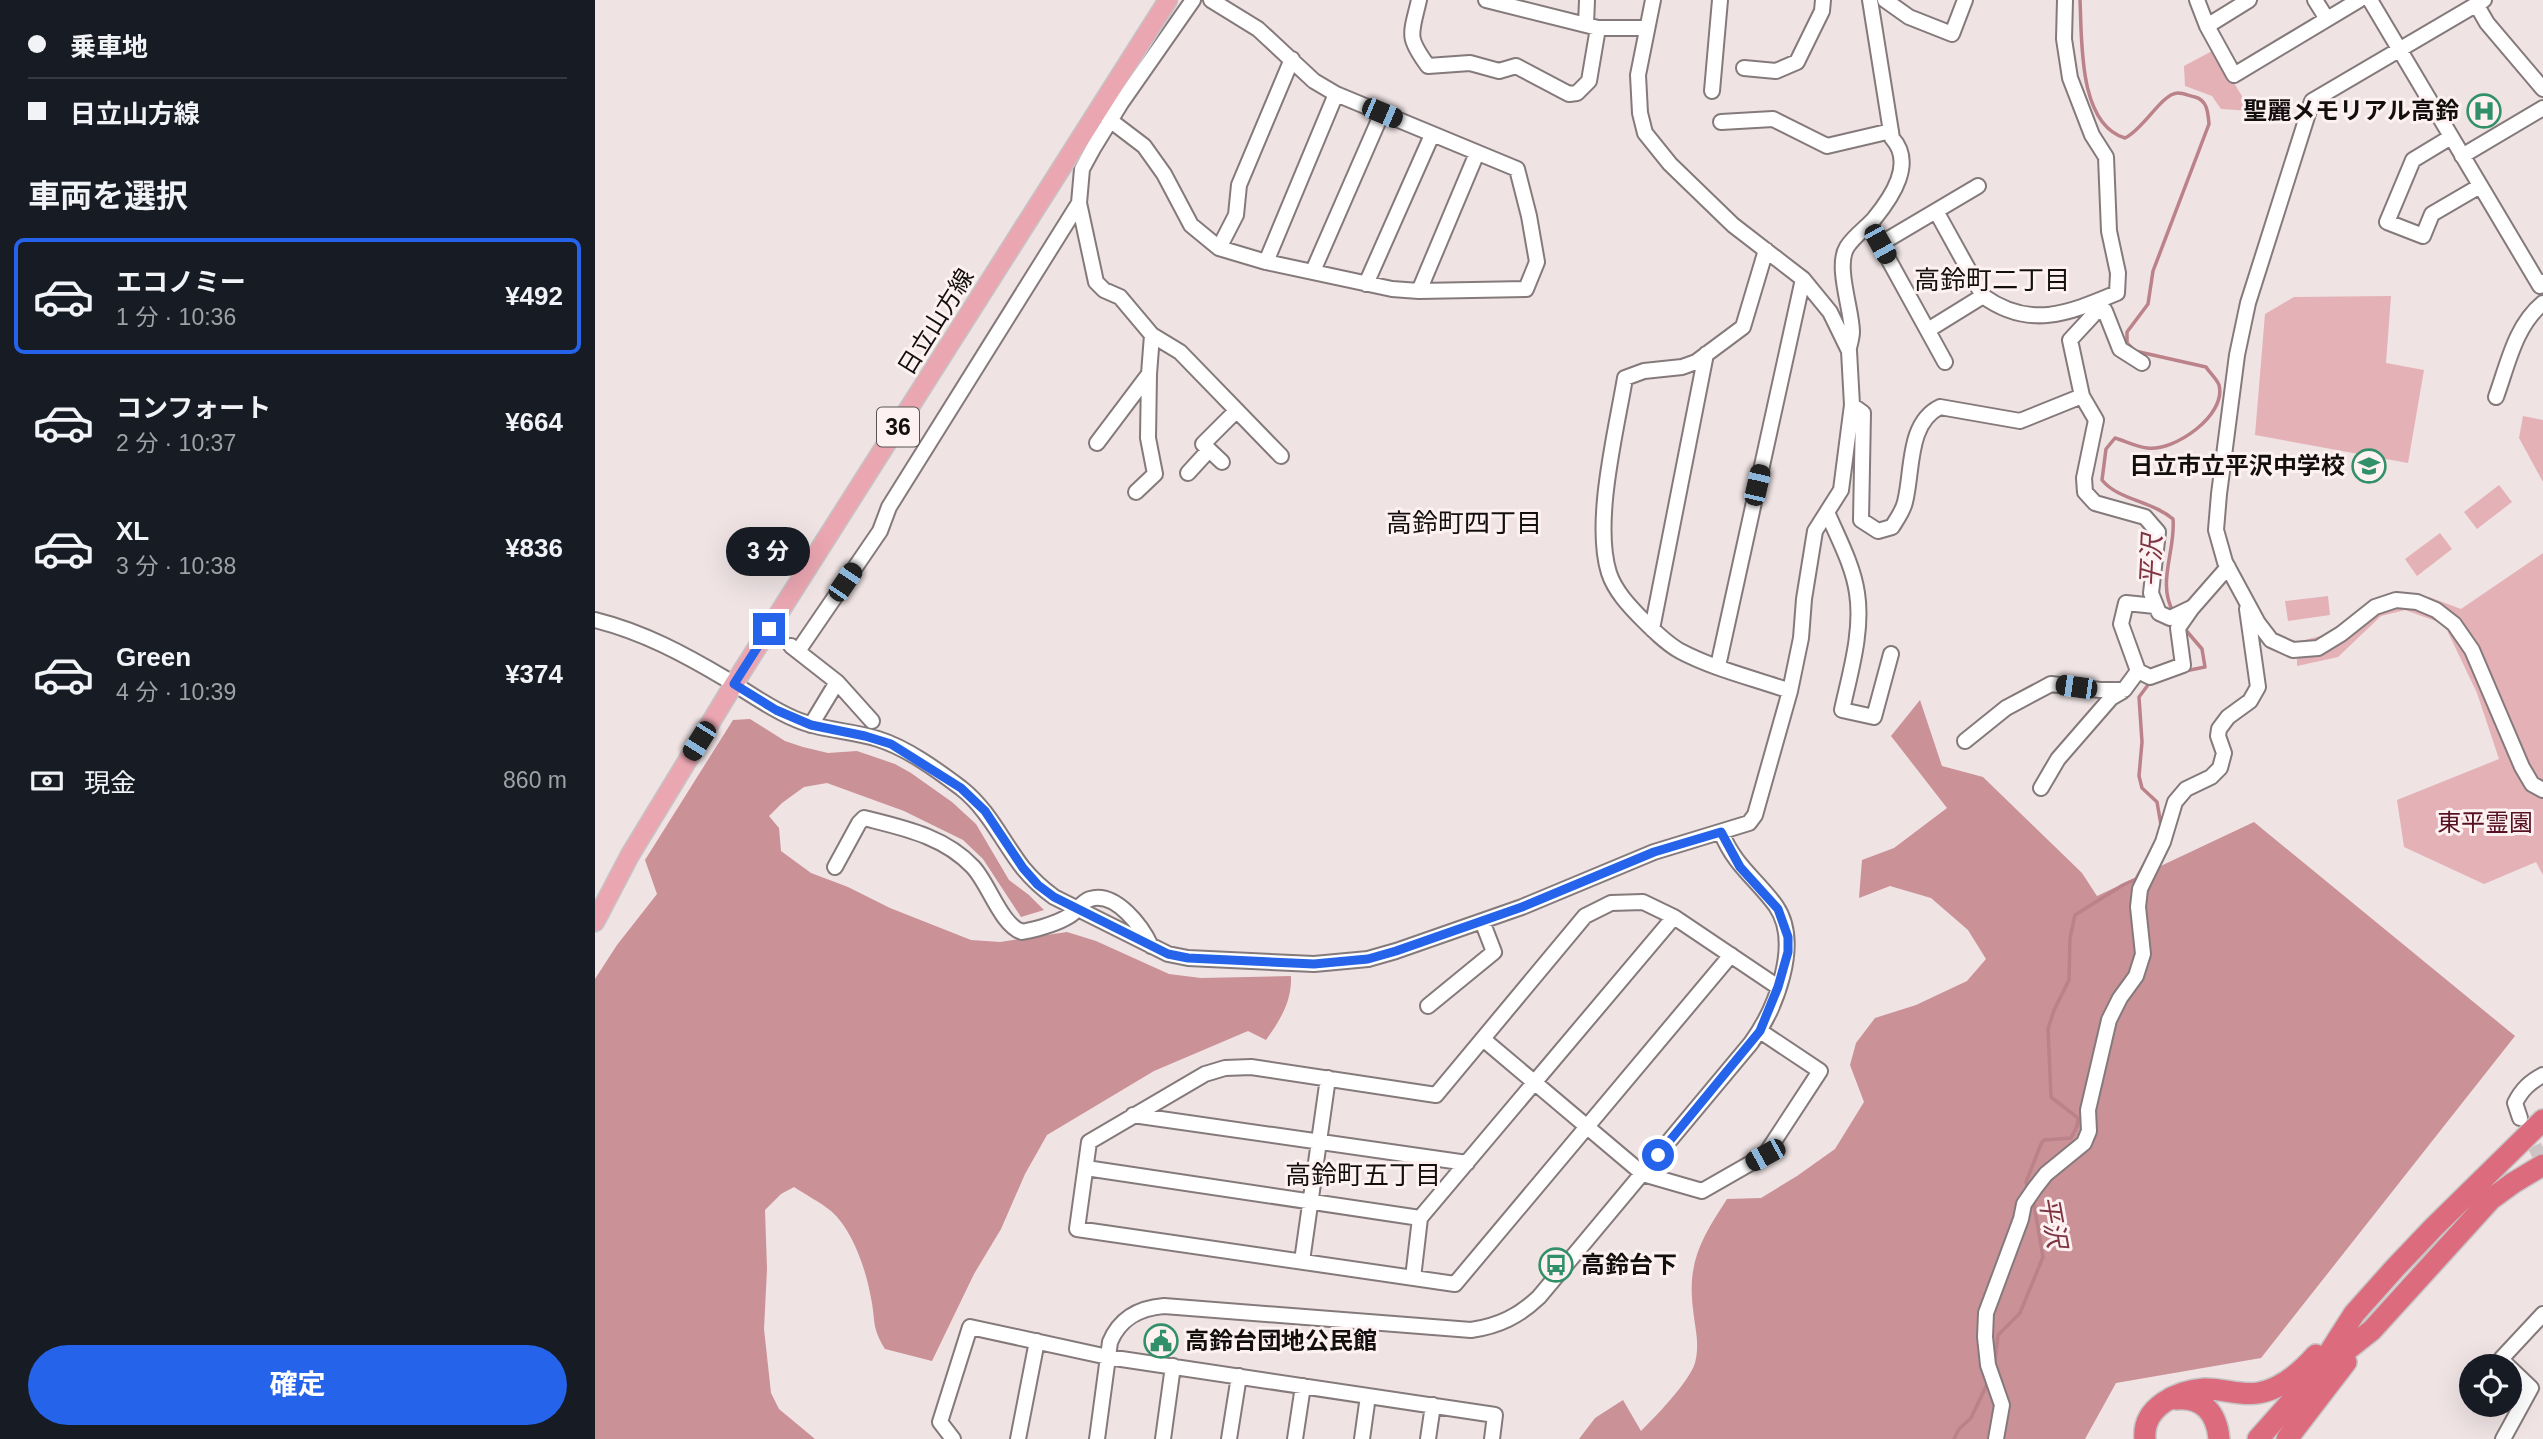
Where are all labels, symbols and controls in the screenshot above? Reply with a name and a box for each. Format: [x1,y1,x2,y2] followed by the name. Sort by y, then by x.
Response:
[70,32,148,62] text: 乗車地
[2465,92,2503,130] hospital icon: 聖麗メモリアル高鈴
[1359,95,1406,131] car
[2243,97,2459,124] place label: 聖麗メモリアル高鈴
[70,99,200,129] text: 日立山方線
[28,178,188,214] text: 車両を選択
[1861,221,1900,267] car
[892,264,979,380] street label: 日立山方線
[32,265,95,328] icon: car
[1914,265,2070,295] district label: 高鈴町二丁目
[116,267,246,297] text: エコノミー
[505,281,563,311] text: ¥492
[116,304,236,330] text: 1 分 · 10:36
[32,391,95,454] icon: car
[116,393,271,423] text: コンフォート
[505,407,563,437] text: ¥664
[877,408,919,446] road number: 36
[116,430,236,456] text: 2 分 · 10:37
[2350,447,2388,485] school or university icon: 日立市立平沢中学校
[2129,452,2345,479] place label: 日立市立平沢中学校
[1743,462,1772,508] car
[1386,508,1542,538] district label: 高鈴町四丁目
[116,516,149,546] text: XL
[32,517,95,580] icon: car
[727,528,811,576] callout: 3 分
[2135,531,2167,588] water label: 平沢
[505,533,563,563] text: ¥836
[747,538,789,564] text: 3 分
[116,553,236,579] text: 3 分 · 10:38
[825,559,866,605] car
[753,613,785,645] route end
[116,642,191,672] text: Green
[32,643,95,706] icon: car
[505,659,563,689] text: ¥374
[2054,674,2099,700] car
[116,679,236,705] text: 4 分 · 10:39
[679,718,720,764] car
[28,762,66,800] icon: cash
[503,767,567,793] text: 860 m
[84,768,136,798] text: 現金
[2437,809,2533,836] park label: 東平霊園
[1742,1136,1789,1174] car
[1642,1139,1674,1171] route start
[1285,1160,1441,1190] district label: 高鈴町五丁目
[2034,1194,2073,1253] water label: 平沢
[1537,1246,1575,1284] bus stop icon: 高鈴台下
[1581,1251,1677,1278] place label: 高鈴台下
[1142,1322,1180,1360] public building icon: 高鈴台団地公民館
[1185,1327,1377,1354] place label: 高鈴台団地公民館
[28,1345,567,1425] button: 確定
[2459,1354,2522,1417] map controls
[2459,1354,2522,1417] button: locate

